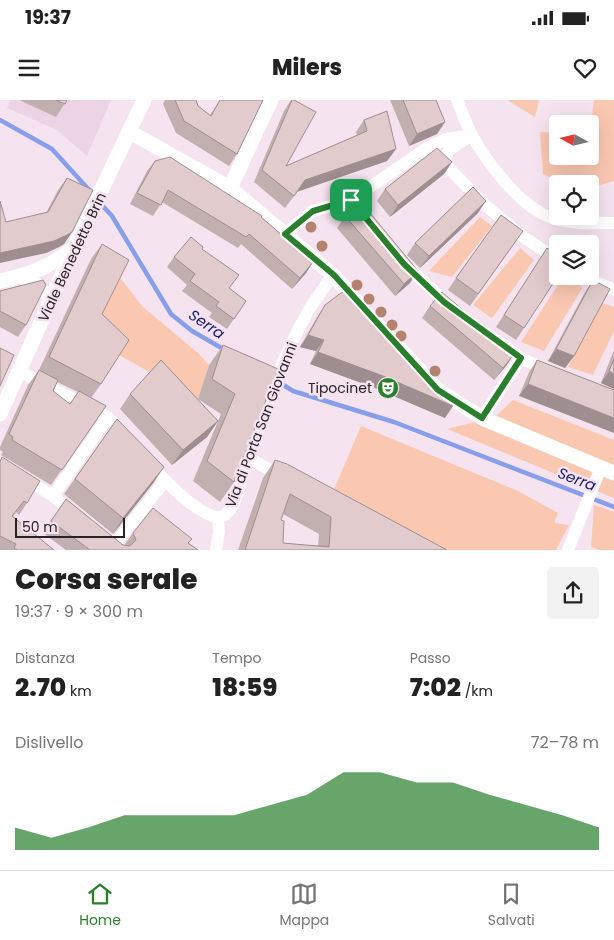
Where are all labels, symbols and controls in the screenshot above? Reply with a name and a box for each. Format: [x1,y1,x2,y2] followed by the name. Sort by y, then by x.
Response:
[25,4,71,31] text: 19:37
[272,52,342,83] text: Milers
[15,54,43,82] icon: menu
[571,54,599,82] icon: heart
[549,115,599,165] north arrow
[549,115,599,285] map controls
[549,175,599,225] button: locate
[330,179,372,221] pin
[337,186,365,214] icon: arrive
[33,189,111,325] street label: Viale Benedetto Brin
[549,235,599,285] button: layers
[185,304,229,344] water label: Serra
[220,339,302,511] street label: Via di Porta San Giovanni
[376,376,400,400] theatre icon: Tipocinet
[308,378,372,398] place label: Tipocinet
[555,462,599,496] water label: Serra
[15,515,125,538] scale bar
[22,517,58,537] text: 50 m
[15,560,197,599] text: Corsa serale
[547,567,599,619] button: share
[15,600,143,623] text: 19:37 · 9 × 300 m
[15,648,75,668] text: Distanza
[212,648,261,668] text: Tempo
[410,648,451,668] text: Passo
[15,670,66,705] text: 2.70
[212,670,277,705] text: 18:59
[410,670,461,705] text: 7:02
[66,681,92,701] text: km
[461,681,493,701] text: /km
[15,731,83,754] text: Dislivello
[531,731,599,754] text: 72–78 m
[79,880,121,931] tab: Home
[279,880,329,931] tab: Mappa
[488,880,535,931] tab: Salvati

